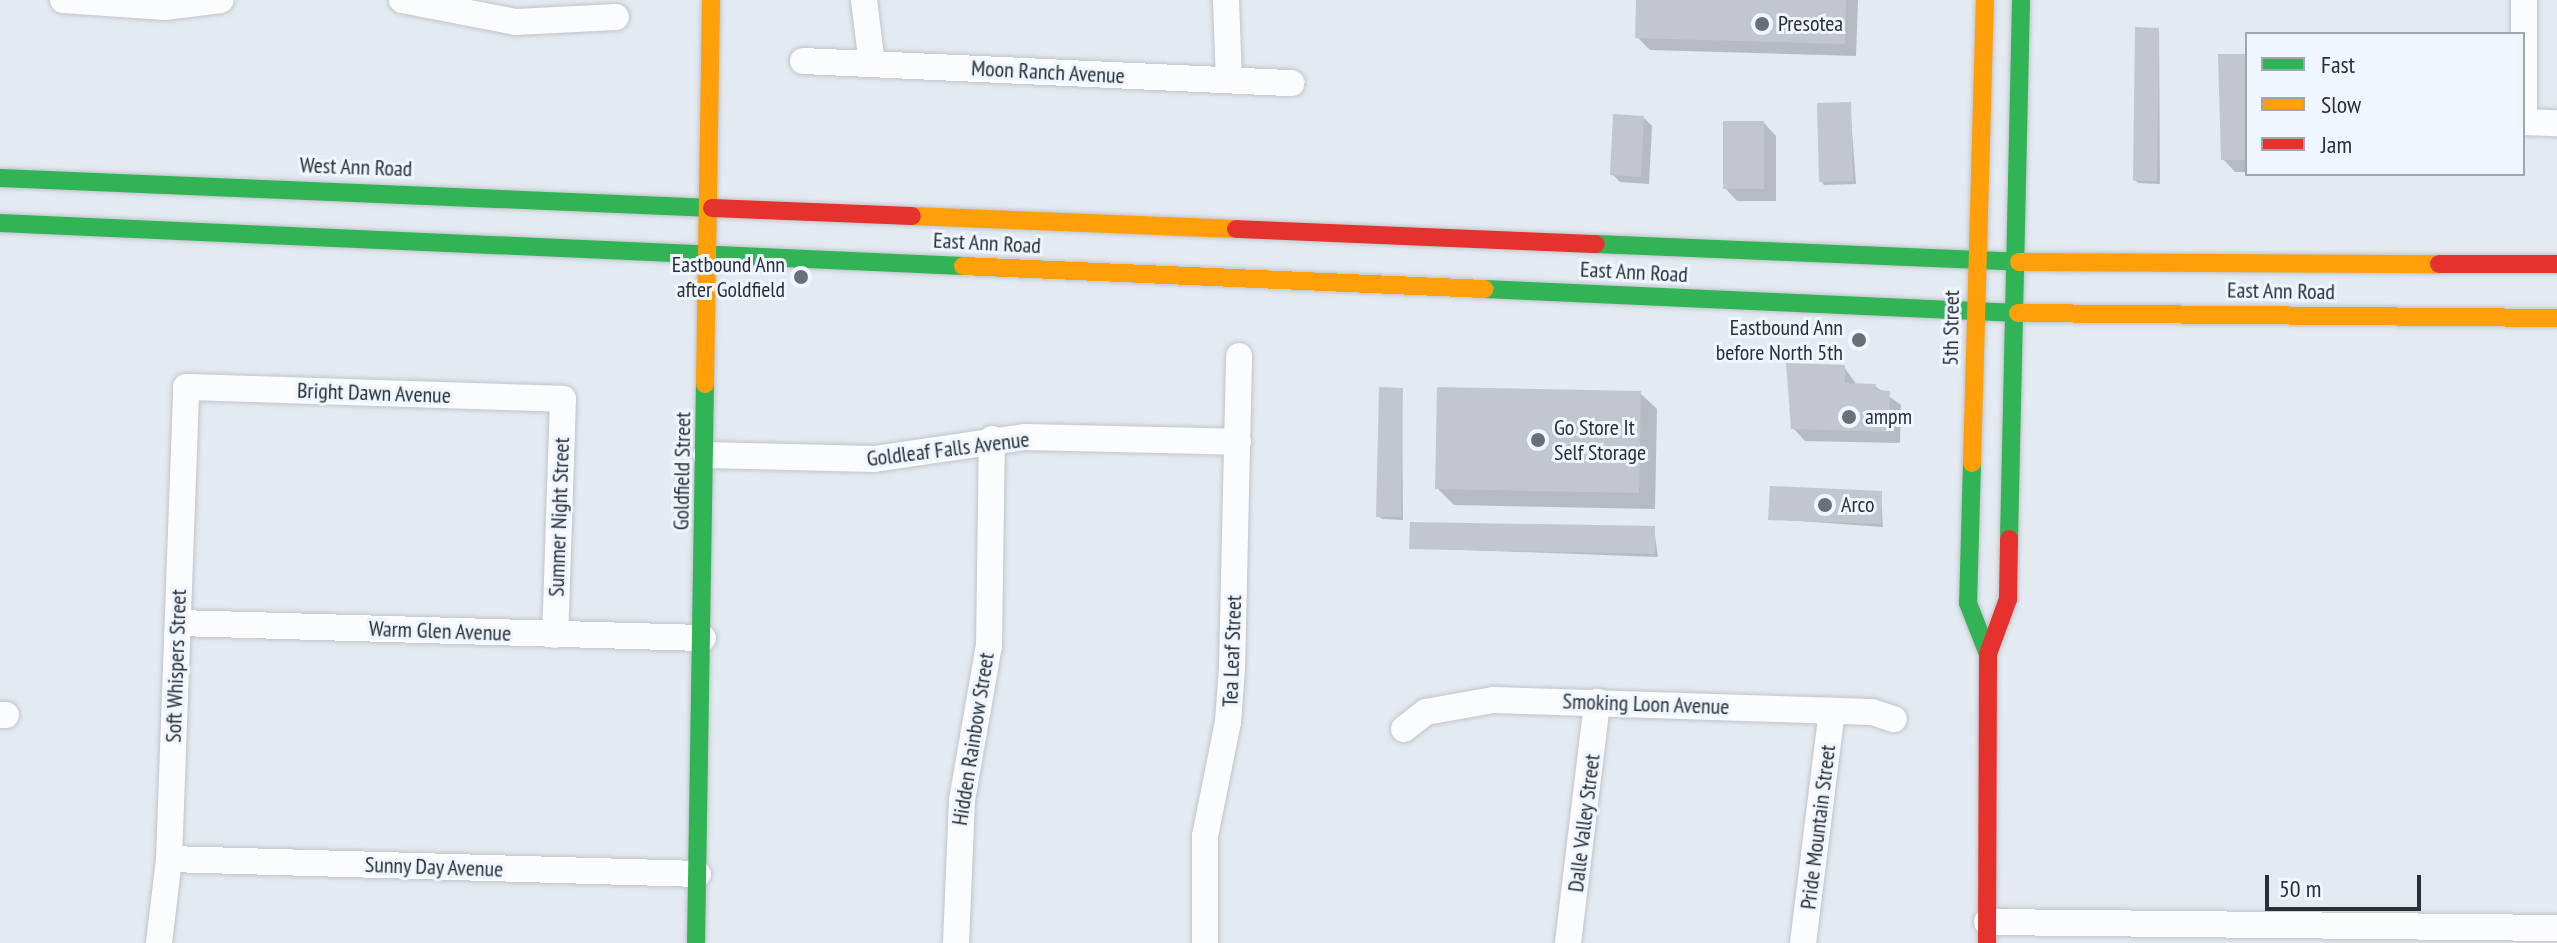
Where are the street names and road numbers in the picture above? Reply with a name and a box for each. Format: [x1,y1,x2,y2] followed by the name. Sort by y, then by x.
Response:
[970,55,1126,89] street label: Moon Ranch Avenue
[299,152,413,182] street label: West Ann Road
[932,227,1042,259] street label: East Ann Road
[1579,256,1689,288] street label: East Ann Road
[2227,277,2335,305] street label: East Ann Road
[1937,290,1965,366] street label: 5th Street
[296,377,452,409] street label: Bright Dawn Avenue
[668,412,696,530] street label: Goldfield Street
[865,426,1031,472] street label: Goldleaf Falls Avenue
[543,437,575,597] street label: Summer Night Street
[160,589,192,743] street label: Soft Whispers Street
[1217,595,1247,707] street label: Tea Leaf Street
[368,615,512,647] street label: Warm Glen Avenue
[946,651,1000,827] street label: Hidden Rainbow Street
[1562,688,1730,720] street label: Smoking Loon Avenue
[1795,743,1841,911] street label: Pride Mountain Street
[1562,752,1606,894] street label: Dalle Valley Street
[364,851,504,883] street label: Sunny Day Avenue

